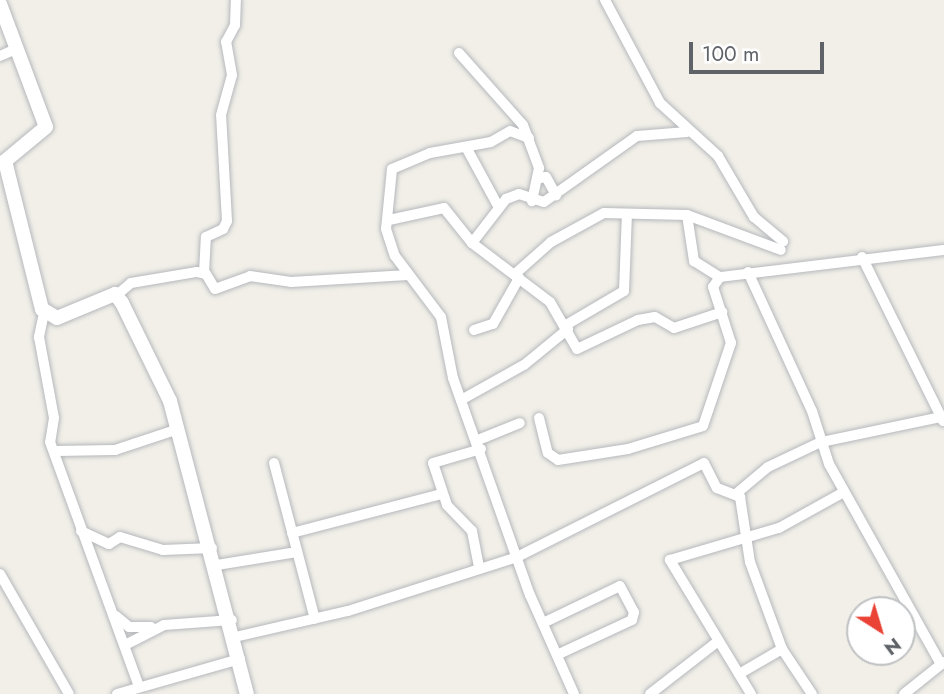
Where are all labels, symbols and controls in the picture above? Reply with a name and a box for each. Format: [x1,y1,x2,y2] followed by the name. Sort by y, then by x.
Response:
[692,28,827,72] scale bar
[702,39,759,69] text: 100 m
[846,596,916,666] north arrow
[879,631,907,662] text: N

